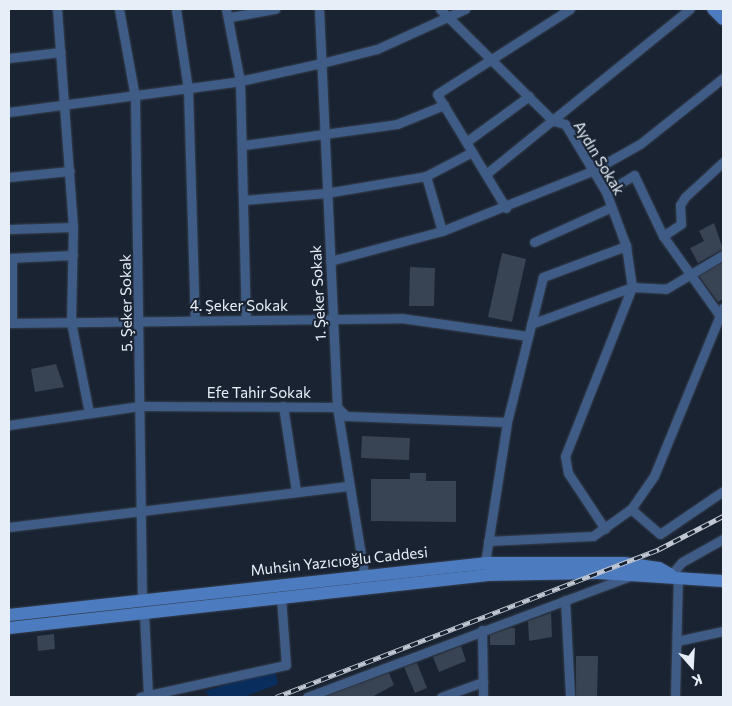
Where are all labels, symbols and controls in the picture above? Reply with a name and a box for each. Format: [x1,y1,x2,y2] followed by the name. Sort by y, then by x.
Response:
[570,118,628,198] street label: Aydın Sokak
[307,245,329,341] street label: 1. Şeker Sokak
[116,254,136,352] street label: 5. Şeker Sokak
[190,297,288,315] street label: 4. Şeker Sokak
[207,384,311,402] street label: Efe Tahir Sokak
[249,543,429,579] street label: Muhsin Yazıcıoğlu Caddesi
[667,641,717,691] north arrow
[690,671,704,690] text: K

